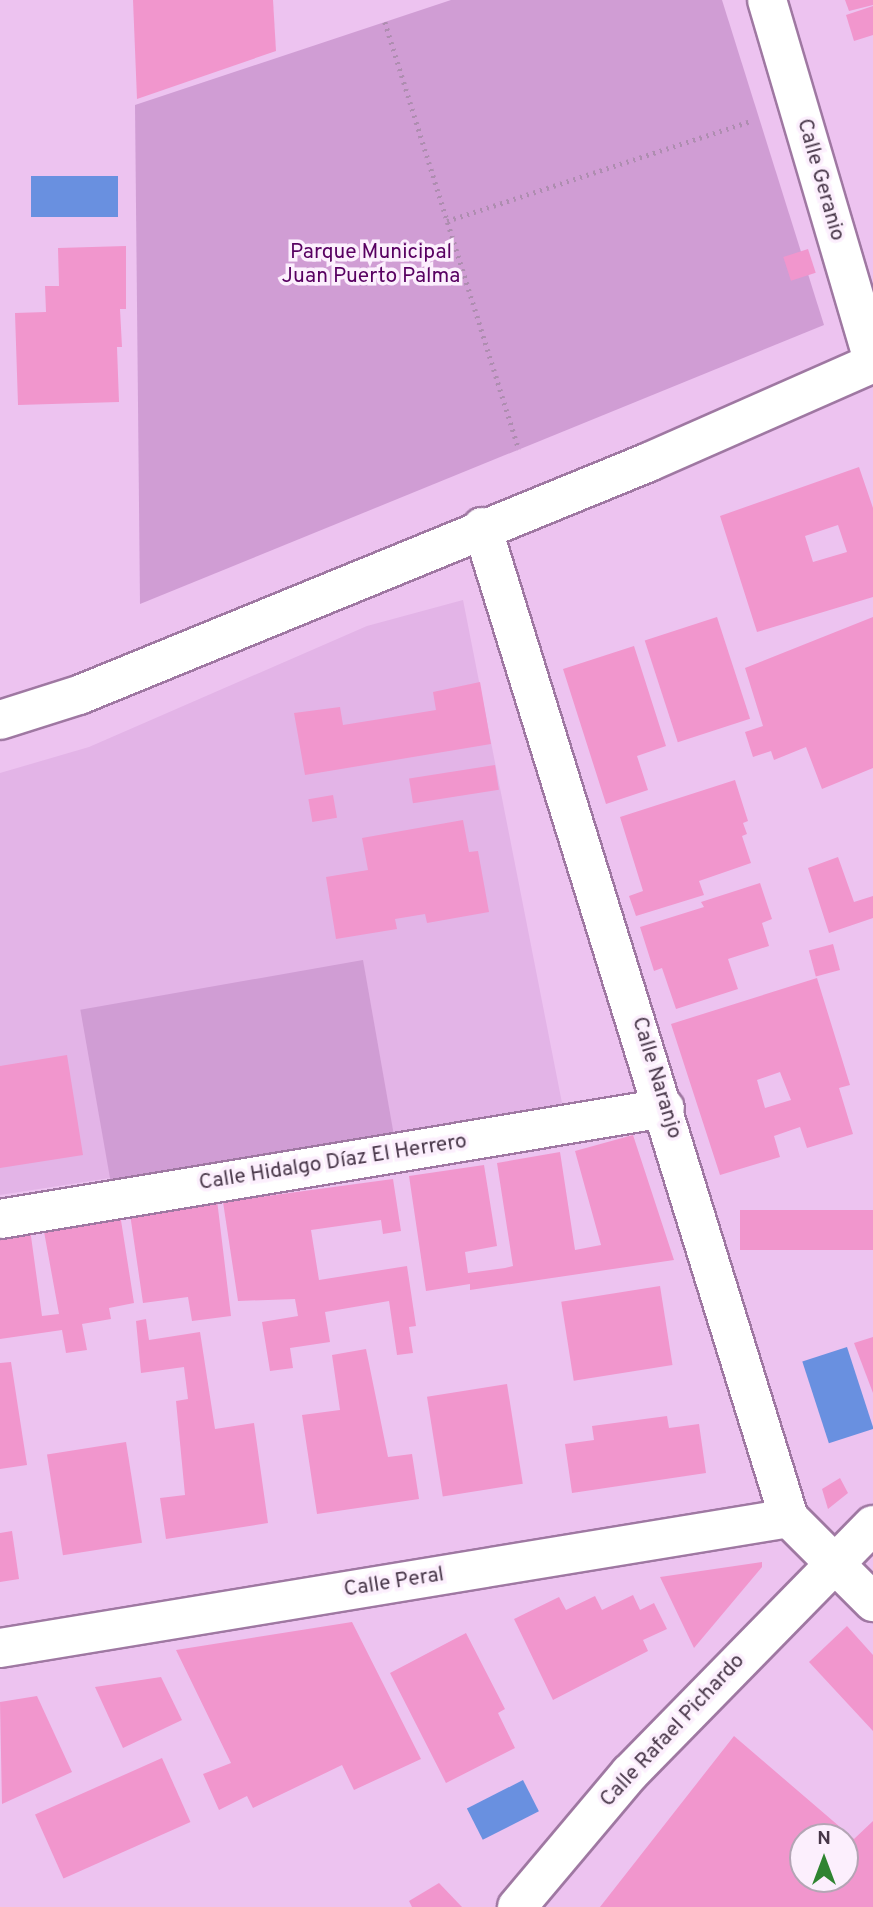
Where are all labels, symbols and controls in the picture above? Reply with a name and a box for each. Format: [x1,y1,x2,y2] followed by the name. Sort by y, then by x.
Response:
[791,116,849,244] street label: Calle Geranio
[282,240,460,290] park label: Parque Municipal Juan Puerto Palma
[626,1014,686,1142] street label: Calle Naranjo
[197,1129,469,1197] street label: Calle Hidalgo Díaz El Herrero
[342,1563,446,1603] street label: Calle Peral
[596,1649,750,1813] street label: Calle Rafael Pichardo
[789,1823,859,1893] north arrow
[817,1827,831,1851] text: N

